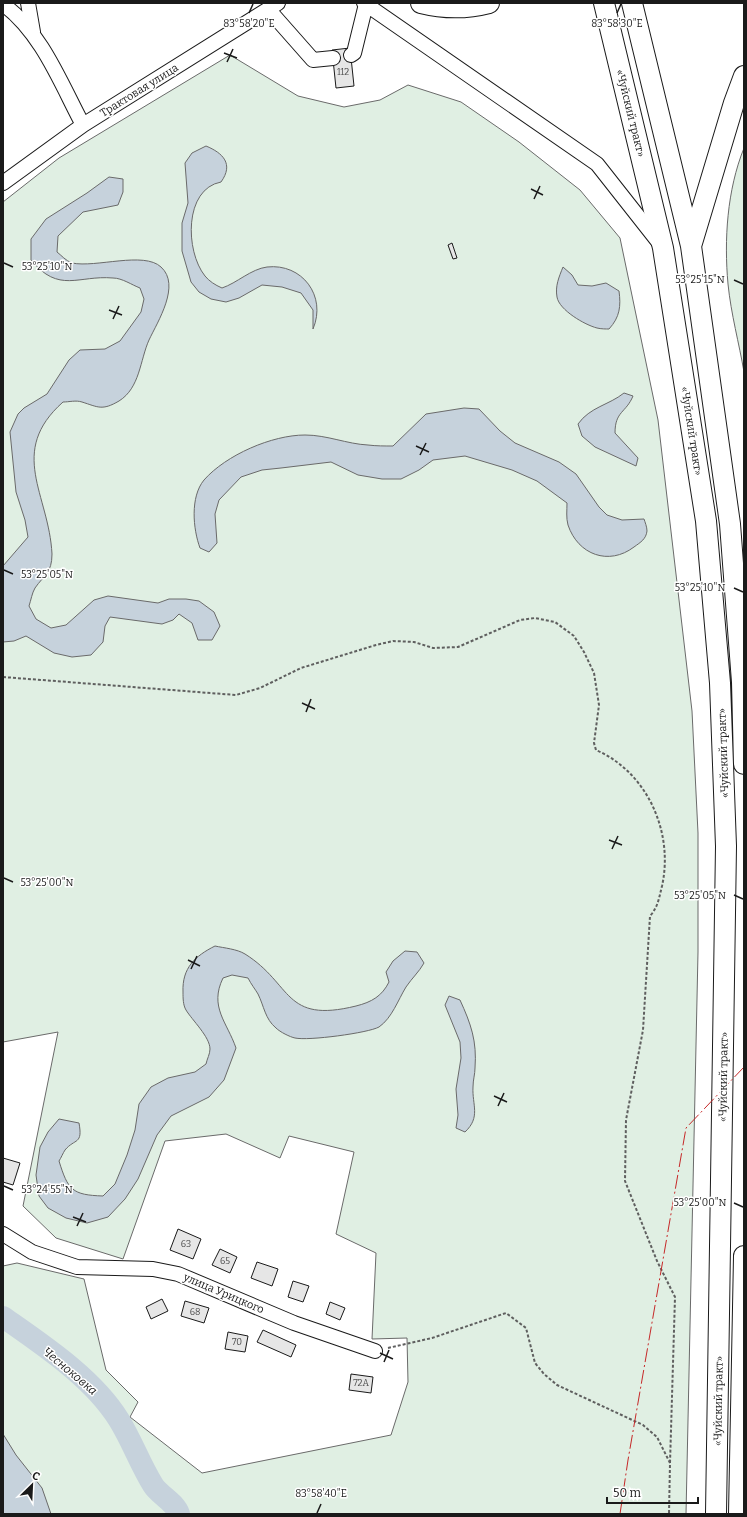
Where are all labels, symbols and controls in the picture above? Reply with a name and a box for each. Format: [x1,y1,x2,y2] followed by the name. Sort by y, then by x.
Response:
[223,18,275,30] text: 83°58'20"E
[591,18,643,30] text: 83°58'30"E
[98,61,181,120] street label: Трактовая улица
[337,67,349,77] house number: 112
[613,68,648,158] street label: «Чуйский тракт»
[22,261,72,273] text: 53°25'10"N
[675,274,725,286] text: 53°25'15"N
[678,386,705,476] street label: «Чуйский тракт»
[21,569,73,581] text: 53°25'05"N
[675,582,725,594] text: 53°25'10"N
[715,708,732,798] street label: «Чуйский тракт»
[21,877,74,889] text: 53°25'00"N
[674,890,726,902] text: 53°25'05"N
[716,1032,731,1122] street label: «Чуйский тракт»
[21,1184,73,1196] text: 53°24'55"N
[674,1197,727,1209] text: 53°25'00"N
[181,1239,191,1249] house number: 63
[220,1256,230,1266] house number: 65
[181,1270,266,1316] street label: улица Урицкого
[190,1307,200,1317] house number: 68
[232,1337,242,1347] house number: 70
[40,1344,100,1398] water label: Чесноковка
[711,1356,726,1446] street label: «Чуйский тракт»
[353,1378,369,1388] house number: 72А
[12,1465,52,1505] north arrow
[30,1469,42,1484] text: С
[607,1479,698,1505] scale bar
[613,1486,642,1500] text: 50 m
[295,1488,347,1500] text: 83°58'40"E

